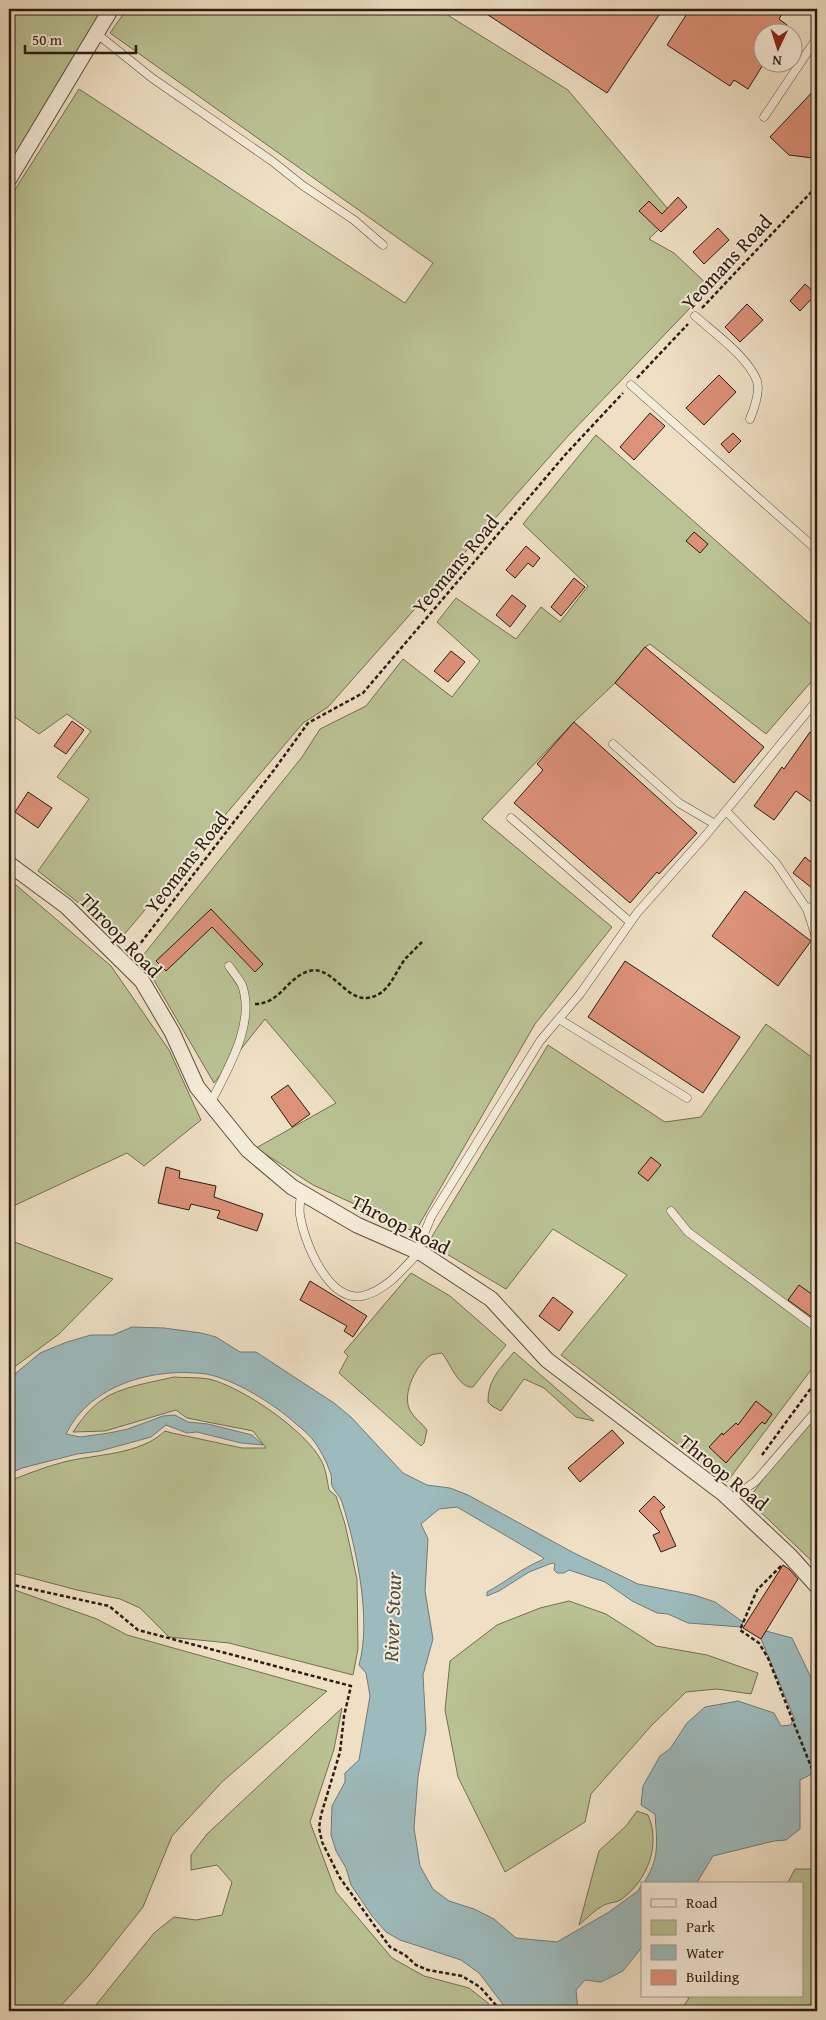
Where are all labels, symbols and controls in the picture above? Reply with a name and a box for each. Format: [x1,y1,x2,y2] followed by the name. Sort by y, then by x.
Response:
[25,22,136,54] scale bar
[754,22,804,72] north arrow
[32,29,63,50] text: 50 m
[771,51,782,71] text: N
[674,207,778,316] street label: Yeomans Road
[405,508,505,620] street label: Yeomans Road
[137,805,235,919] street label: Yeomans Road
[73,886,169,984] street label: Throop Road
[346,1187,456,1262] street label: Throop Road
[673,1427,775,1517] street label: Throop Road
[375,1570,409,1664] water label: River Stour
[641,1882,804,1998] legend
[686,1892,717,1913] text: Road
[686,1916,715,1937] text: Park
[686,1942,724,1963] text: Water
[686,1966,740,1987] text: Building

